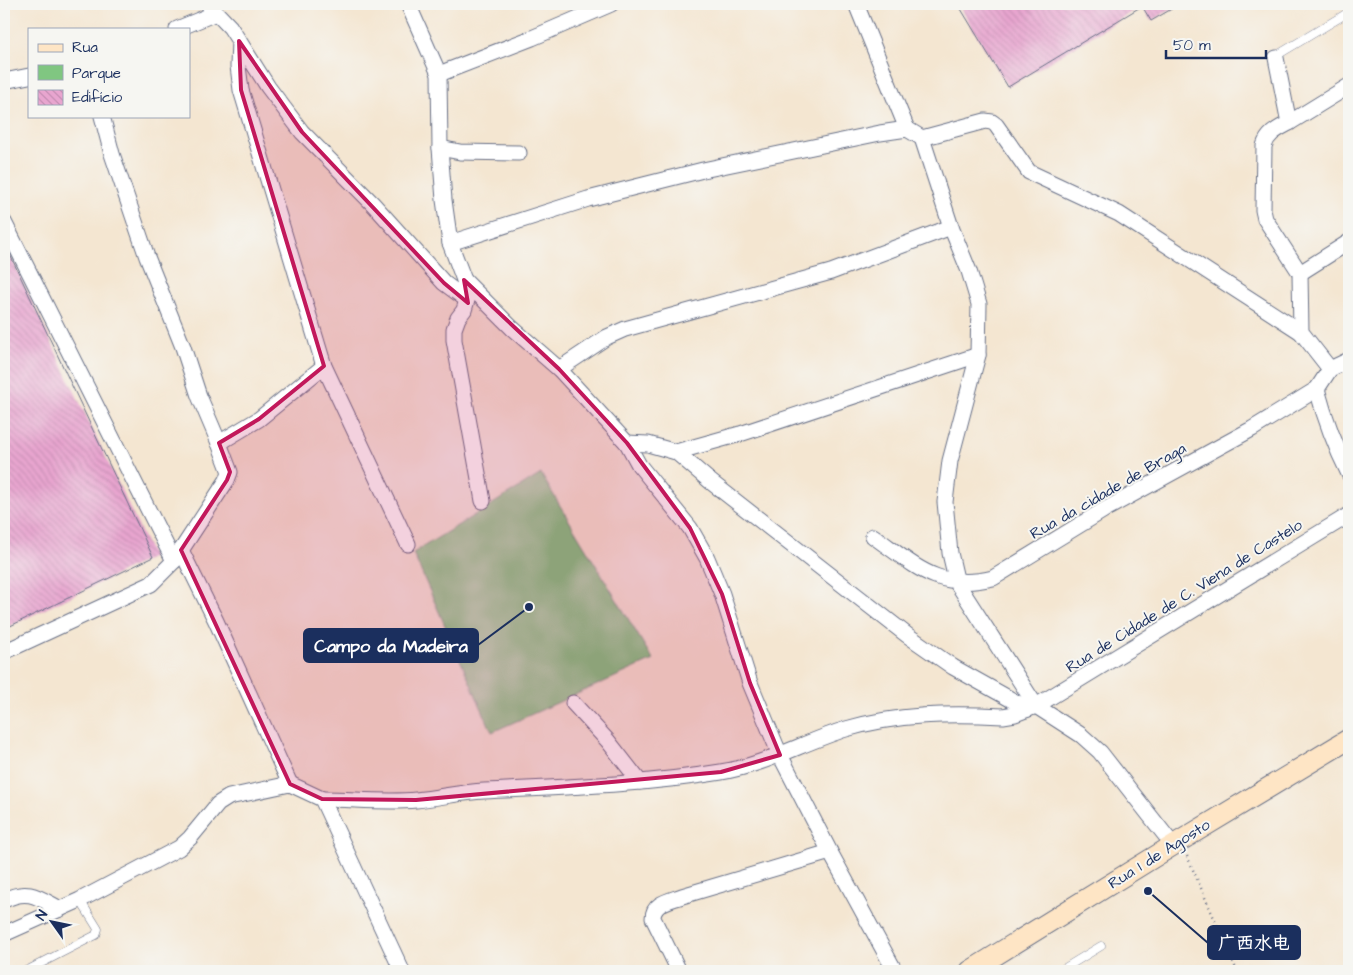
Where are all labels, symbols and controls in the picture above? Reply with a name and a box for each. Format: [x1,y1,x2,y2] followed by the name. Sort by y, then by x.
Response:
[28,28,190,118] legend
[1166,28,1266,60] scale bar
[1173,35,1211,56] text: 50 m
[72,37,98,58] text: Rua
[72,63,121,84] text: Parque
[72,87,123,108] text: Edifício
[1026,437,1191,546] street label: Rua da cidade de Braga
[1062,514,1306,678] street label: Rua de Cidade de C. Viena de Castelo
[304,629,478,662] callout: Campo da Madeira
[314,634,469,659] text: Campo da Madeira
[1104,814,1215,895] street label: Rua 1 de Agosto
[28,898,78,948] north arrow
[31,906,53,925] text: N
[1208,926,1300,959] callout: 广西水电
[1218,931,1290,956] text: 广西水电

